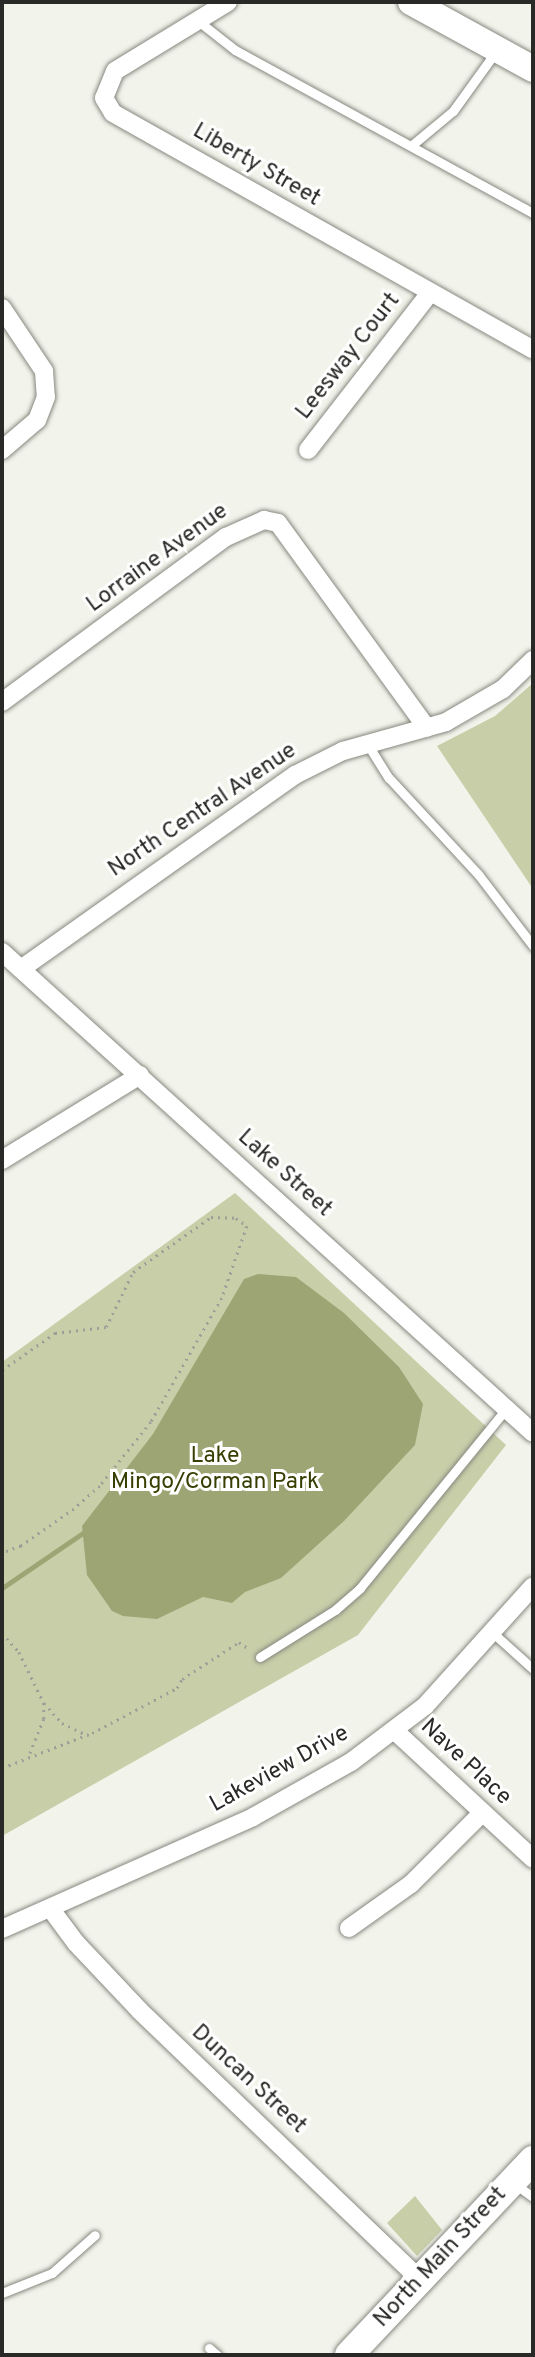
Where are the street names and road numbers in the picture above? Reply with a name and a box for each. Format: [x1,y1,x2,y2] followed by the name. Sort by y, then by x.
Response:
[187,118,325,214] street label: Liberty Street
[291,288,407,426] street label: Leesway Court
[82,498,234,620] street label: Lorraine Avenue
[103,738,303,884] street label: North Central Avenue
[231,1124,337,1224] street label: Lake Street
[414,1714,516,1812] street label: Nave Place
[206,1720,354,1820] street label: Lakeview Drive
[185,2020,311,2140] street label: Duncan Street
[369,2182,513,2334] street label: North Main Street

